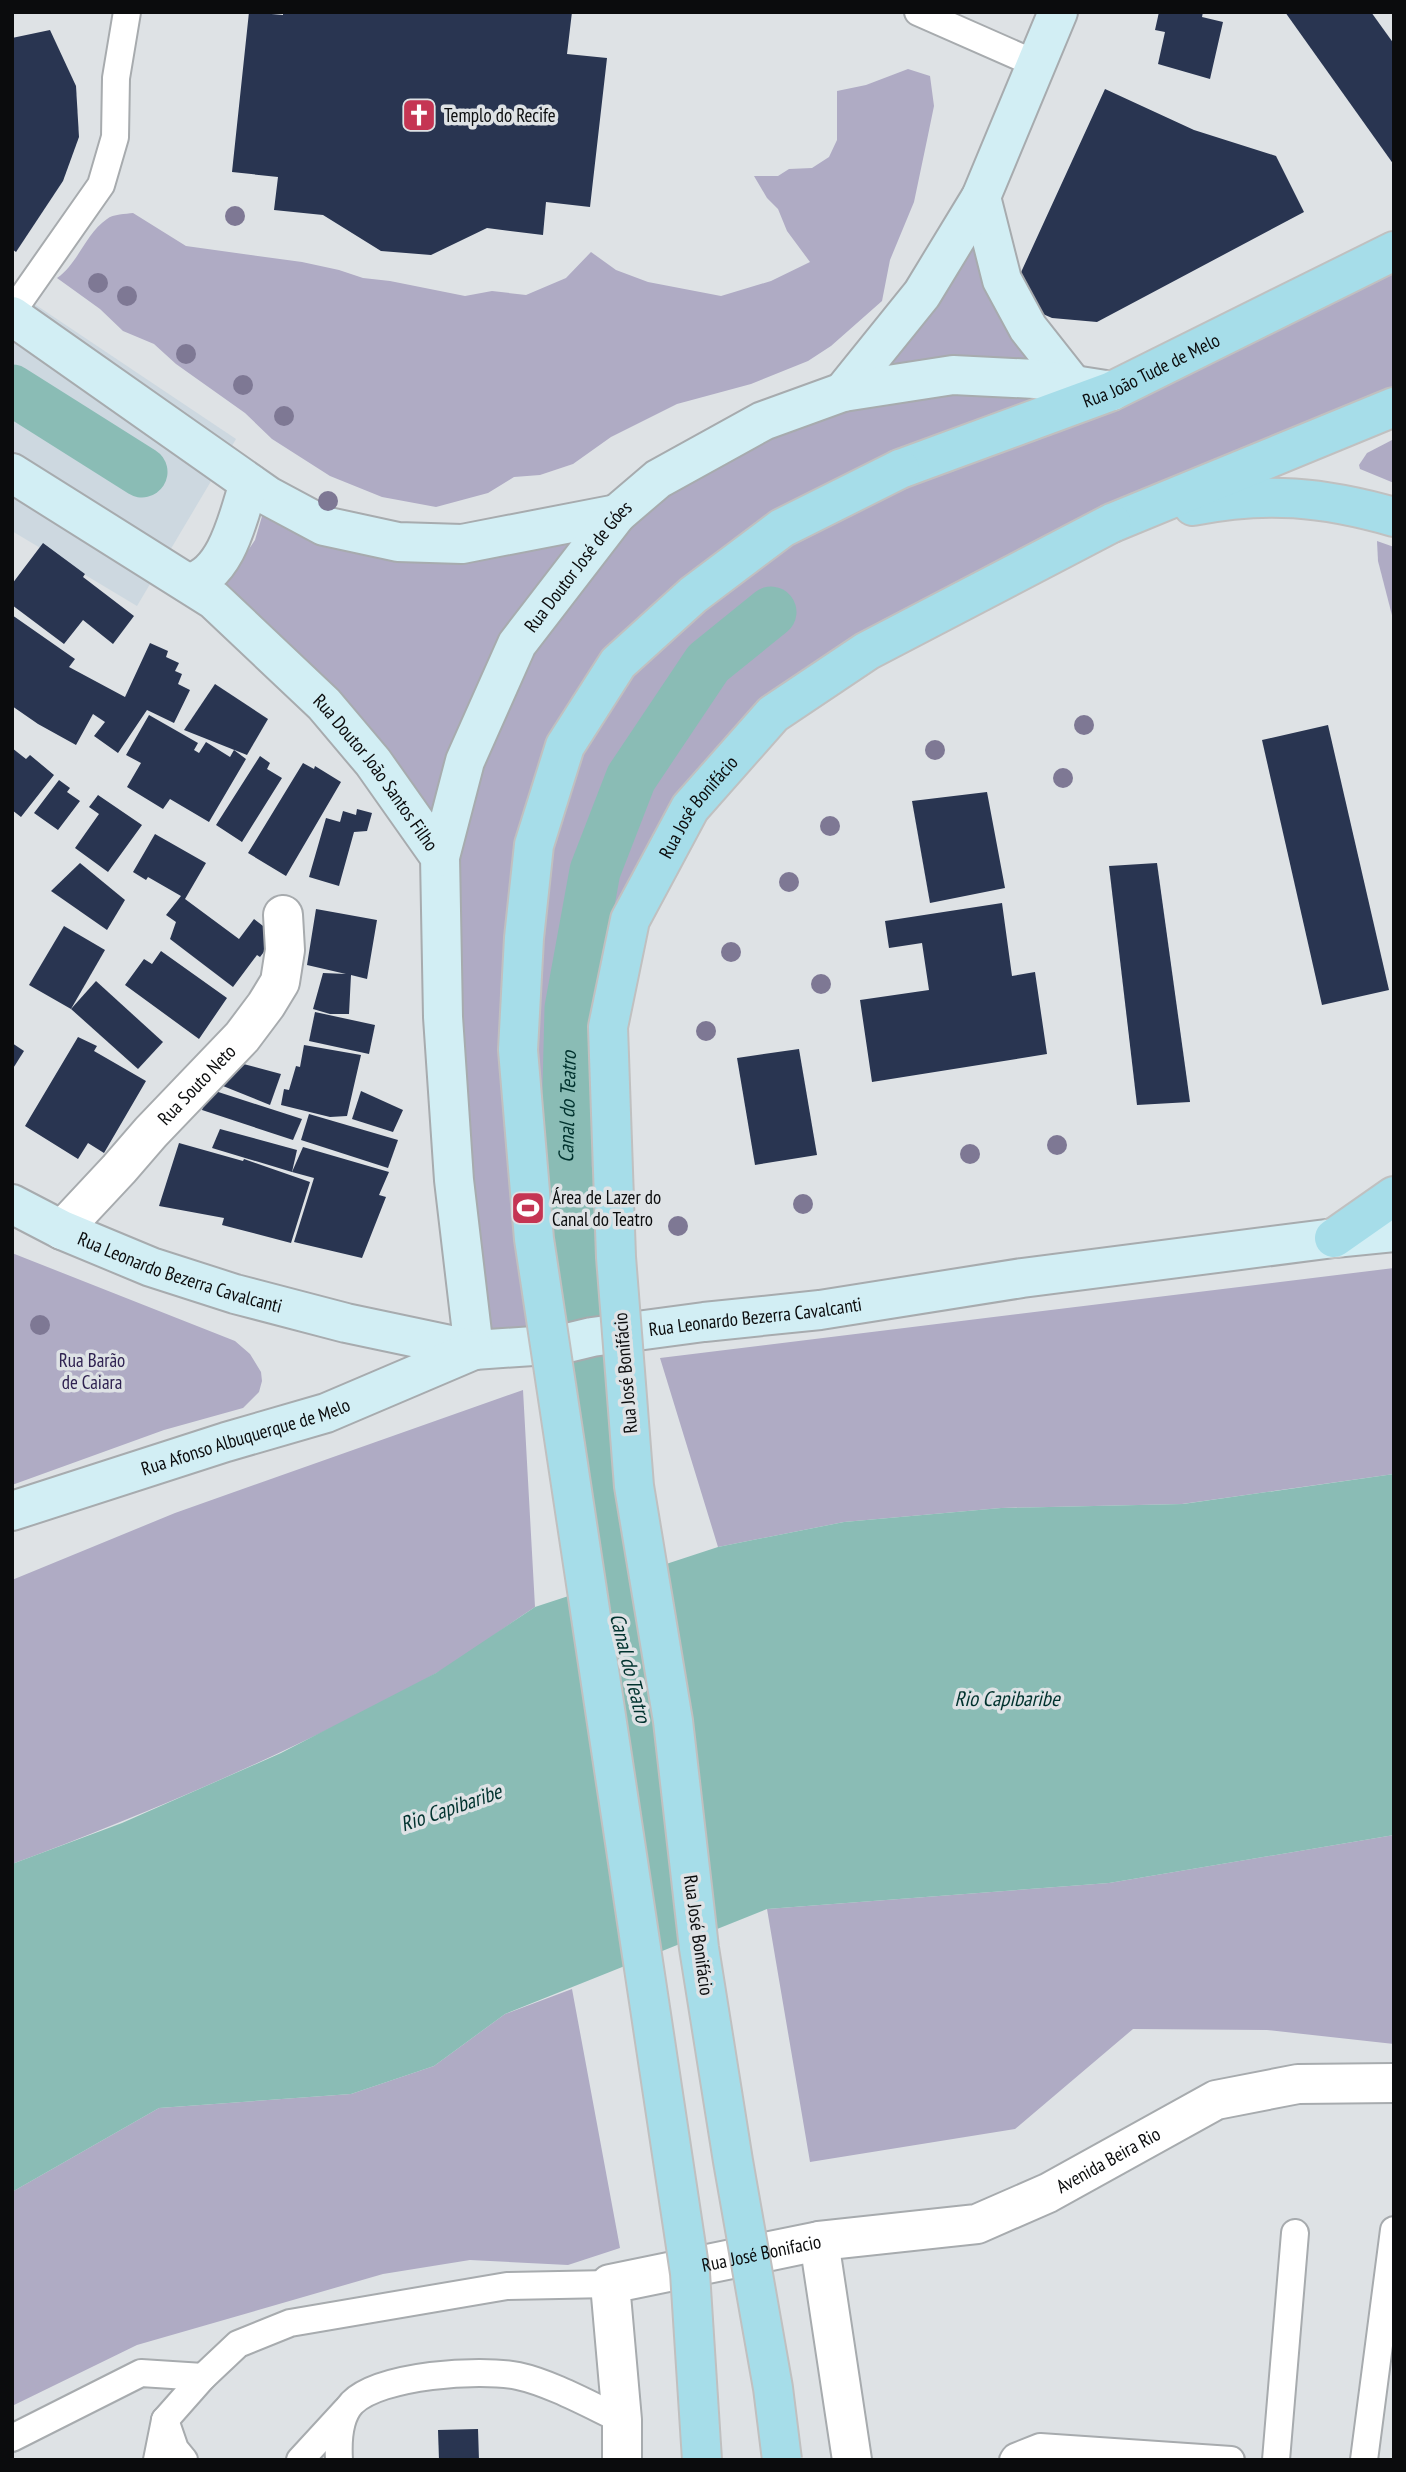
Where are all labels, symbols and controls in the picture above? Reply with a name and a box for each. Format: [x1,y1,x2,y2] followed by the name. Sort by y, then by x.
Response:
[400,96,438,134] church icon: Templo do Recife
[444,103,556,127] place label: Templo do Recife
[1079,327,1224,413] street label: Rua João Tude de Melo
[519,495,636,637] street label: Rua Doutor José de Góes
[309,689,444,855] street label: Rua Doutor João Santos Filho
[653,751,743,862] street label: Rua José Bonifácio
[152,1039,240,1130] street label: Rua Souto Neto
[552,1049,582,1163] water label: Canal do Teatro
[552,1185,661,1231] place label: Área de Lazer do Canal do Teatro
[509,1189,547,1227] sports icon: Área de Lazer do Canal do Teatro
[74,1226,285,1318] street label: Rua Leonardo Bezerra Cavalcanti
[647,1292,863,1341] street label: Rua Leonardo Bezerra Cavalcanti
[608,1312,642,1434] street label: Rua José Bonifácio
[59,1348,125,1394] park label: Rua Barão de Caiara
[138,1392,354,1481] street label: Rua Afonso Albuquerque de Melo
[604,1610,658,1727] water label: Canal do Teatro
[954,1685,1061,1712] water label: Rio Capibaribe
[397,1777,506,1837] water label: Rio Capibaribe
[679,1873,719,1997] street label: Rua José Bonifácio
[1052,2121,1164,2198] street label: Avenida Beira Rio
[699,2229,823,2277] street label: Rua José Bonifacio

